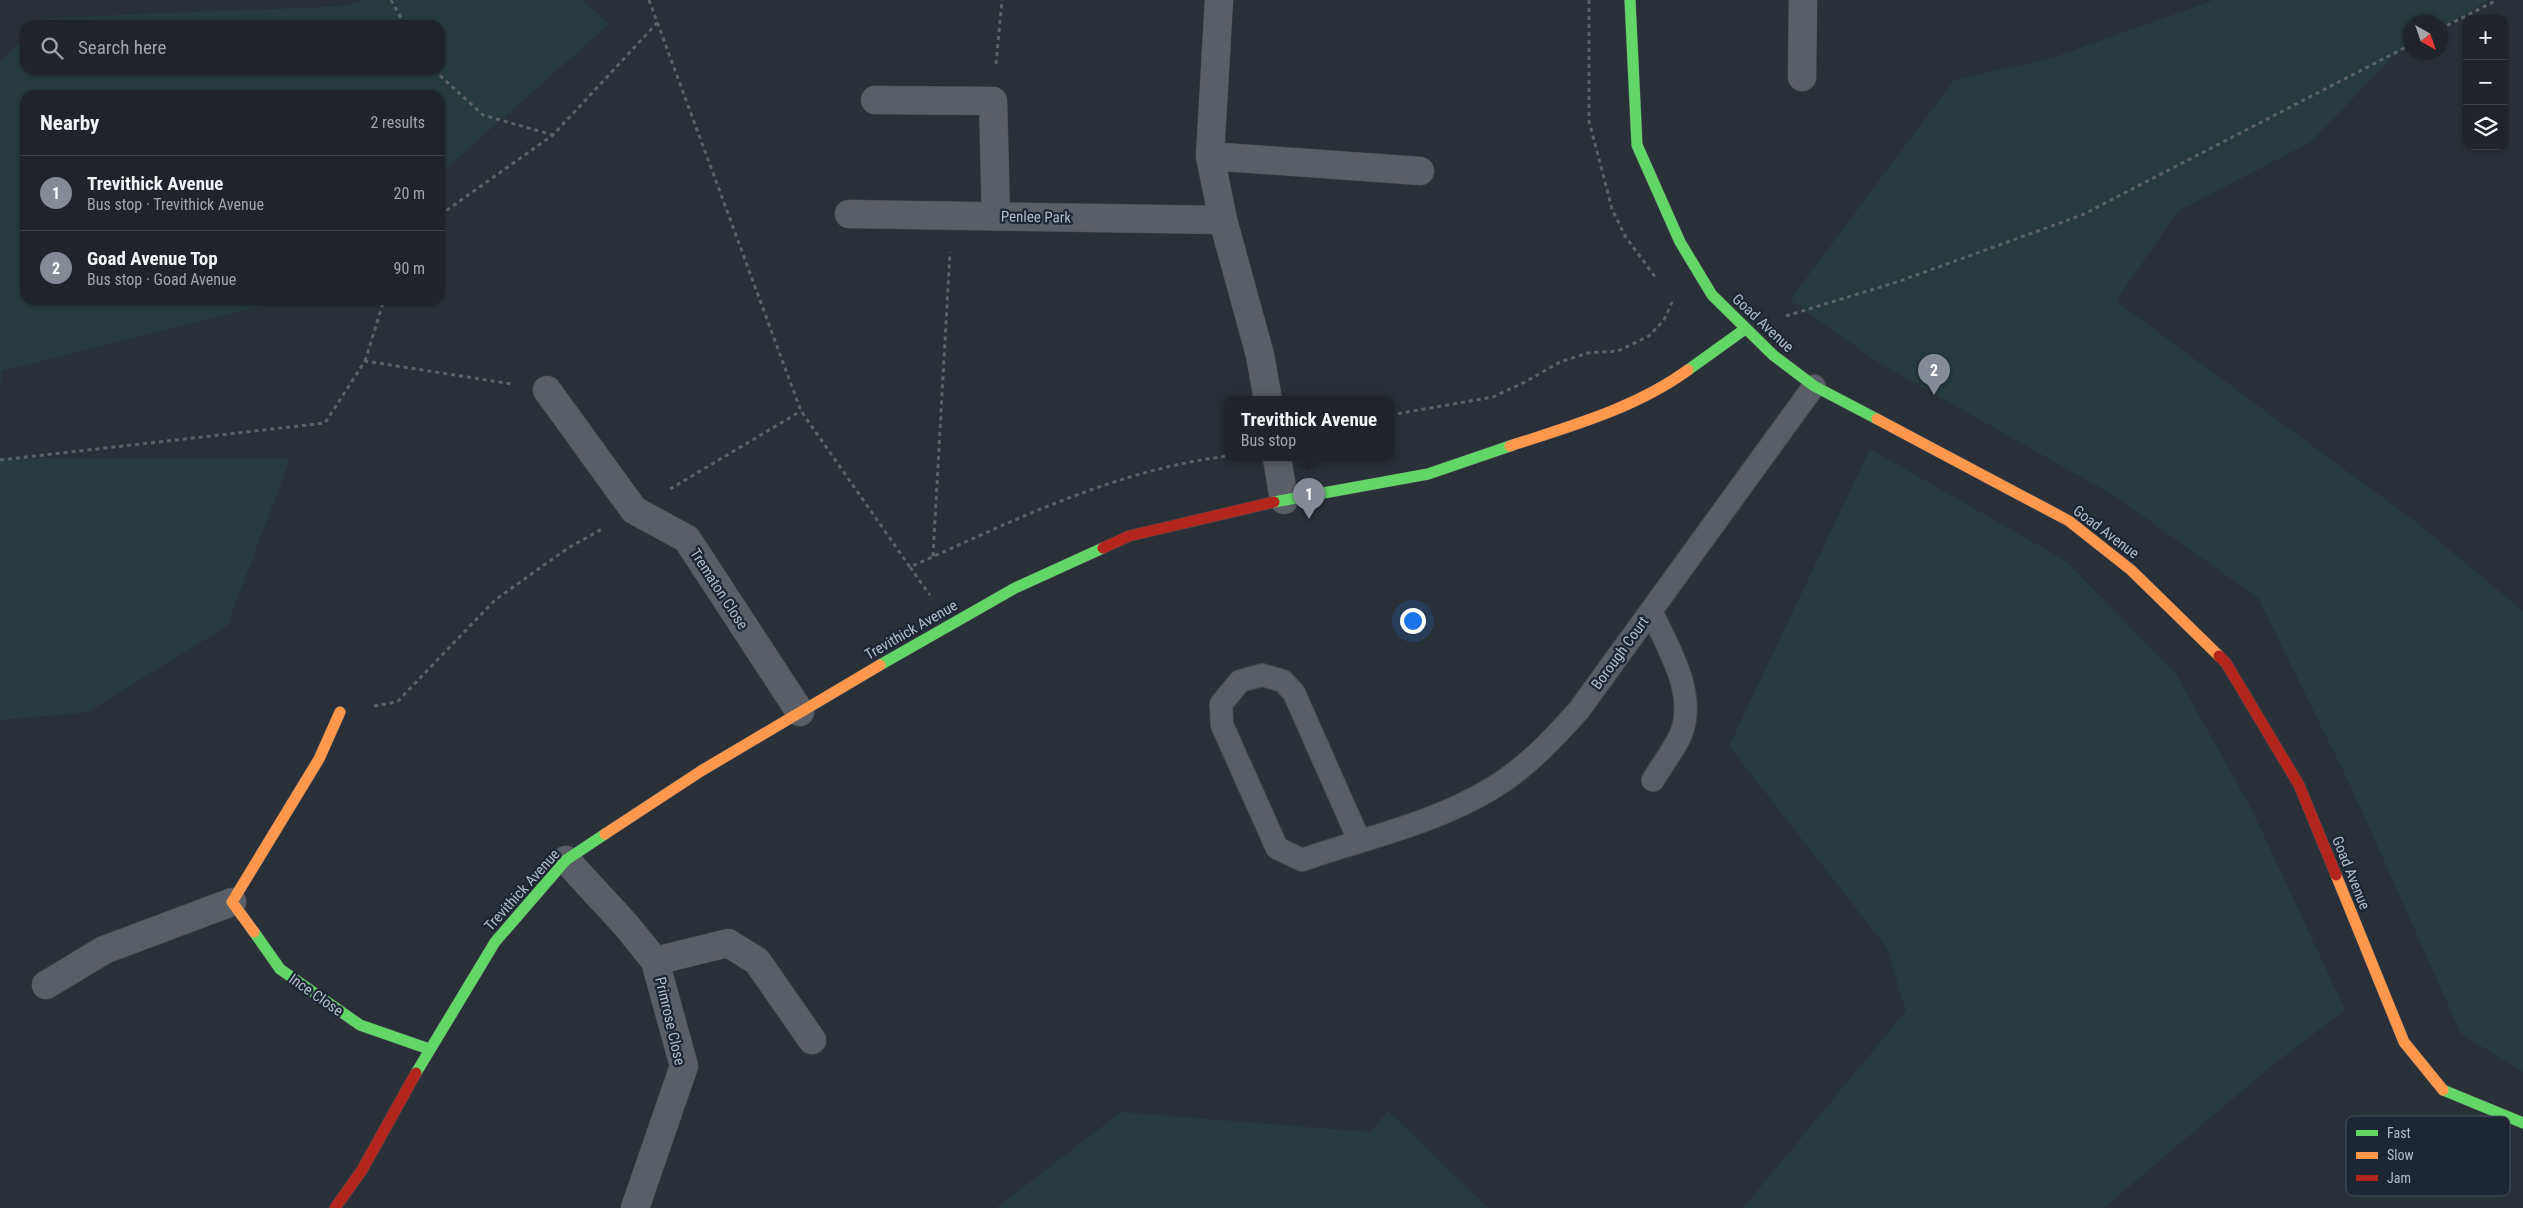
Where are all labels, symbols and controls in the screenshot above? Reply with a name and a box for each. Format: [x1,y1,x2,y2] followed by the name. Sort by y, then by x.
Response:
[2403,15,2448,60] north arrow
[2463,15,2508,150] map controls
[2463,15,2508,60] button: +
[20,20,445,75] search box
[38,34,66,62] icon: search
[78,36,166,59] text: Search here
[2463,60,2508,105] button: −
[2463,105,2508,150] button: layers
[40,111,99,135] text: Nearby
[370,113,425,132] text: 2 results
[87,172,223,195] text: Trevithick Avenue
[52,184,60,203] text: 1
[393,184,425,203] text: 20 m
[87,195,264,214] text: Bus stop · Trevithick Avenue
[1001,207,1071,227] street label: Penlee Park
[87,247,218,270] text: Goad Avenue Top
[52,259,60,278] text: 2
[393,259,425,278] text: 90 m
[87,270,236,289] text: Bus stop · Goad Avenue
[1728,290,1798,356] street label: Goad Avenue
[1918,354,1950,395] pin: 2
[1224,396,1394,461] popup
[1241,408,1377,431] text: Trevithick Avenue
[1241,431,1296,450] text: Bus stop
[1293,478,1325,519] pin: 1
[2070,501,2142,563] street label: Goad Avenue
[686,545,752,633] street label: Trematon Close
[861,596,961,664] street label: Trevithick Avenue
[1400,608,1426,634] your location
[1588,613,1652,693] street label: Borough Court
[2328,834,2374,912] street label: Goad Avenue
[481,845,563,935] street label: Trevithick Avenue
[286,970,346,1020] street label: Ince Close
[651,975,689,1067] street label: Primrose Close
[2346,1116,2510,1196] legend
[2387,1125,2411,1141] text: Fast
[2387,1147,2414,1163] text: Slow
[2387,1170,2411,1186] text: Jam

